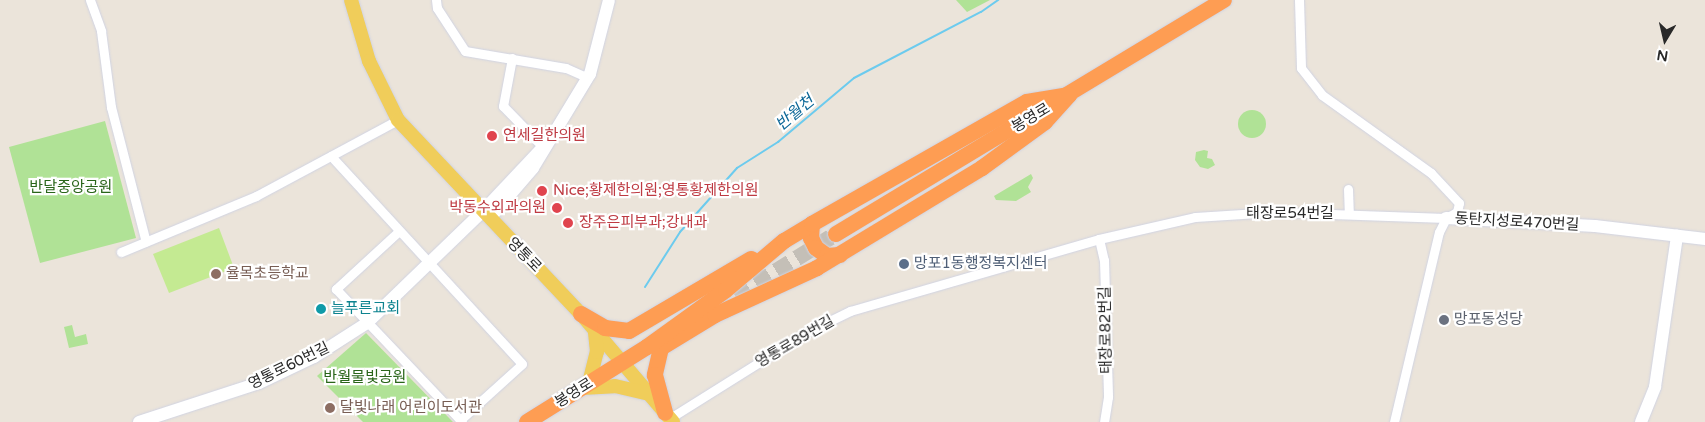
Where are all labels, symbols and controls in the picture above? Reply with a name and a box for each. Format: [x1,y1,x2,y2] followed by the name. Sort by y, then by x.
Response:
[1640,15,1690,65] north arrow
[1656,46,1669,65] text: N
[772,91,818,135] water label: 반월천
[1009,100,1053,136] street label: 봉영로
[503,127,586,145] place label: 연세길한의원
[485,129,499,143] marker: 연세길한의원
[30,179,112,197] park label: 반달중앙공원
[553,182,758,200] place label: Nice;황제한의원;영통황제한의원
[535,184,549,198] marker: Nice;황제한의원;영통황제한의원
[449,199,546,217] place label: 박동수외과의원
[550,201,564,215] marker: 박동수외과의원
[1246,205,1334,223] street label: 태장로54번길
[1454,210,1580,234] street label: 동탄지성로470번길
[579,214,707,232] place label: 장주은피부과;강내과
[561,216,575,230] marker: 장주은피부과;강내과
[503,234,545,276] street label: 영통로
[914,255,1048,273] place label: 망포1동행정복지센터
[898,258,910,270] marker: 망포1동행정복지센터
[226,265,309,283] place label: 율목초등학교
[210,268,222,280] marker: 율목초등학교
[1096,286,1116,374] street label: 태장로82번길
[331,300,400,318] place label: 늘푸른교회
[315,303,327,315] marker: 늘푸른교회
[1454,311,1523,329] place label: 망포동성당
[752,312,838,372] street label: 영통로89번길
[1438,314,1450,326] marker: 망포동성당
[246,339,332,393] street label: 영통로60번길
[324,369,406,387] park label: 반월물빛공원
[552,374,596,412] street label: 봉영로
[340,399,482,417] place label: 달빛나래 어린이도서관
[324,402,336,414] marker: 달빛나래 어린이도서관

